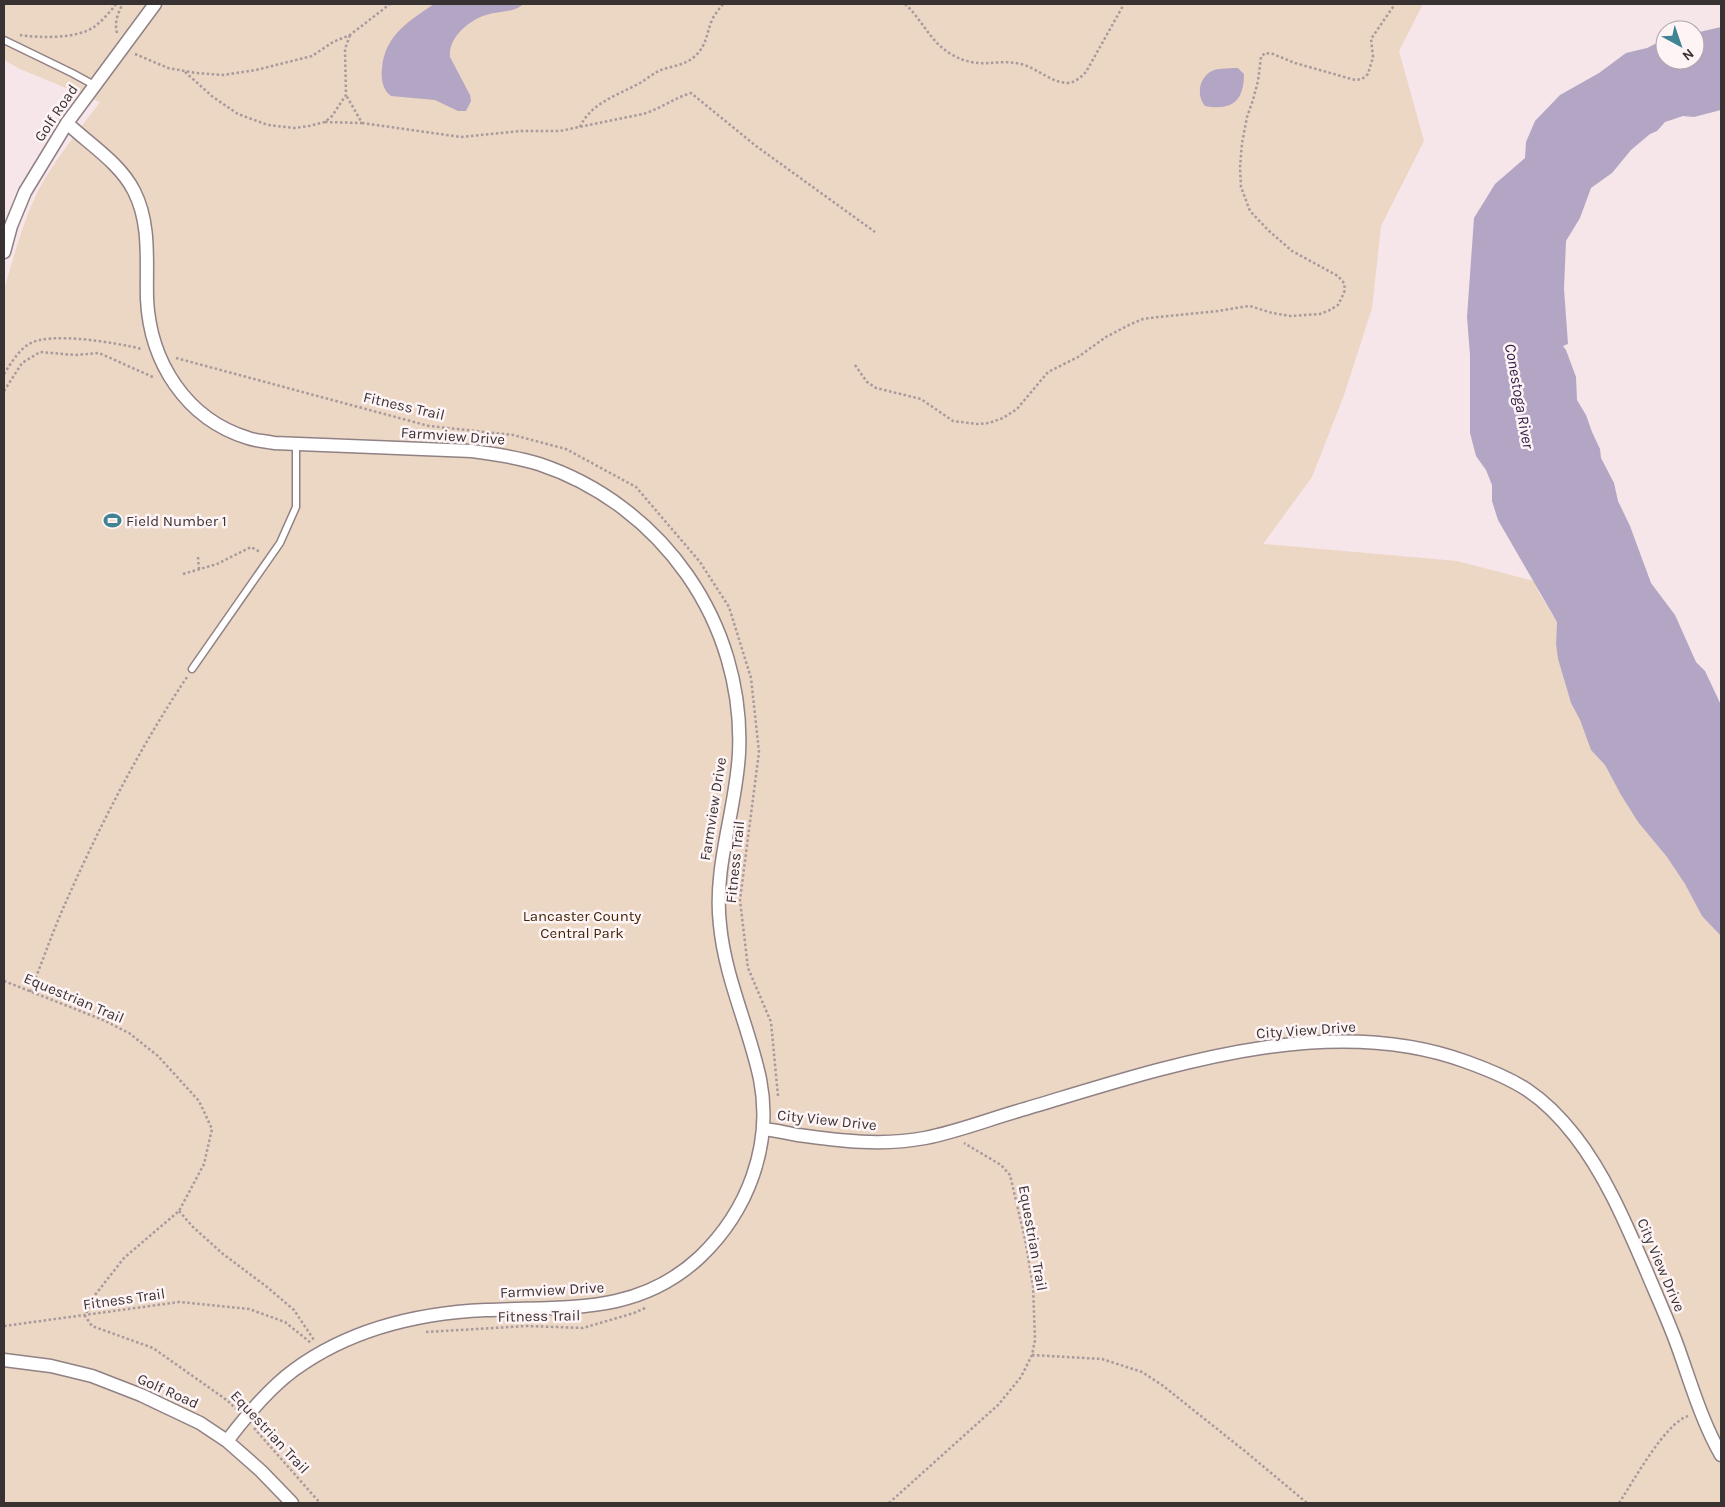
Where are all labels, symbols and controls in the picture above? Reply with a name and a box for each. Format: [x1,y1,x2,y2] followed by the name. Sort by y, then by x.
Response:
[1655,20,1705,70] north arrow
[1679,45,1697,64] text: N
[30,81,82,145] street label: Golf Road
[1501,342,1538,451] water label: Conestoga River
[362,388,446,424] street label: Fitness Trail
[400,423,506,449] street label: Farmview Drive
[102,511,122,531] sports icon: Field Number 1
[126,512,227,530] place label: Field Number 1
[696,756,730,862] street label: Farmview Drive
[722,820,748,904] street label: Fitness Trail
[523,907,641,942] park label: Lancaster County Central Park
[21,969,127,1027] street label: Equestrian Trail
[1256,1018,1356,1042] street label: City View Drive
[776,1106,878,1134] street label: City View Drive
[1015,1184,1051,1292] street label: Equestrian Trail
[1633,1215,1689,1315] street label: City View Drive
[499,1278,605,1302] street label: Farmview Drive
[82,1284,166,1314] street label: Fitness Trail
[497,1306,581,1326] street label: Fitness Trail
[135,1369,201,1413] street label: Golf Road
[227,1387,313,1477] street label: Equestrian Trail

